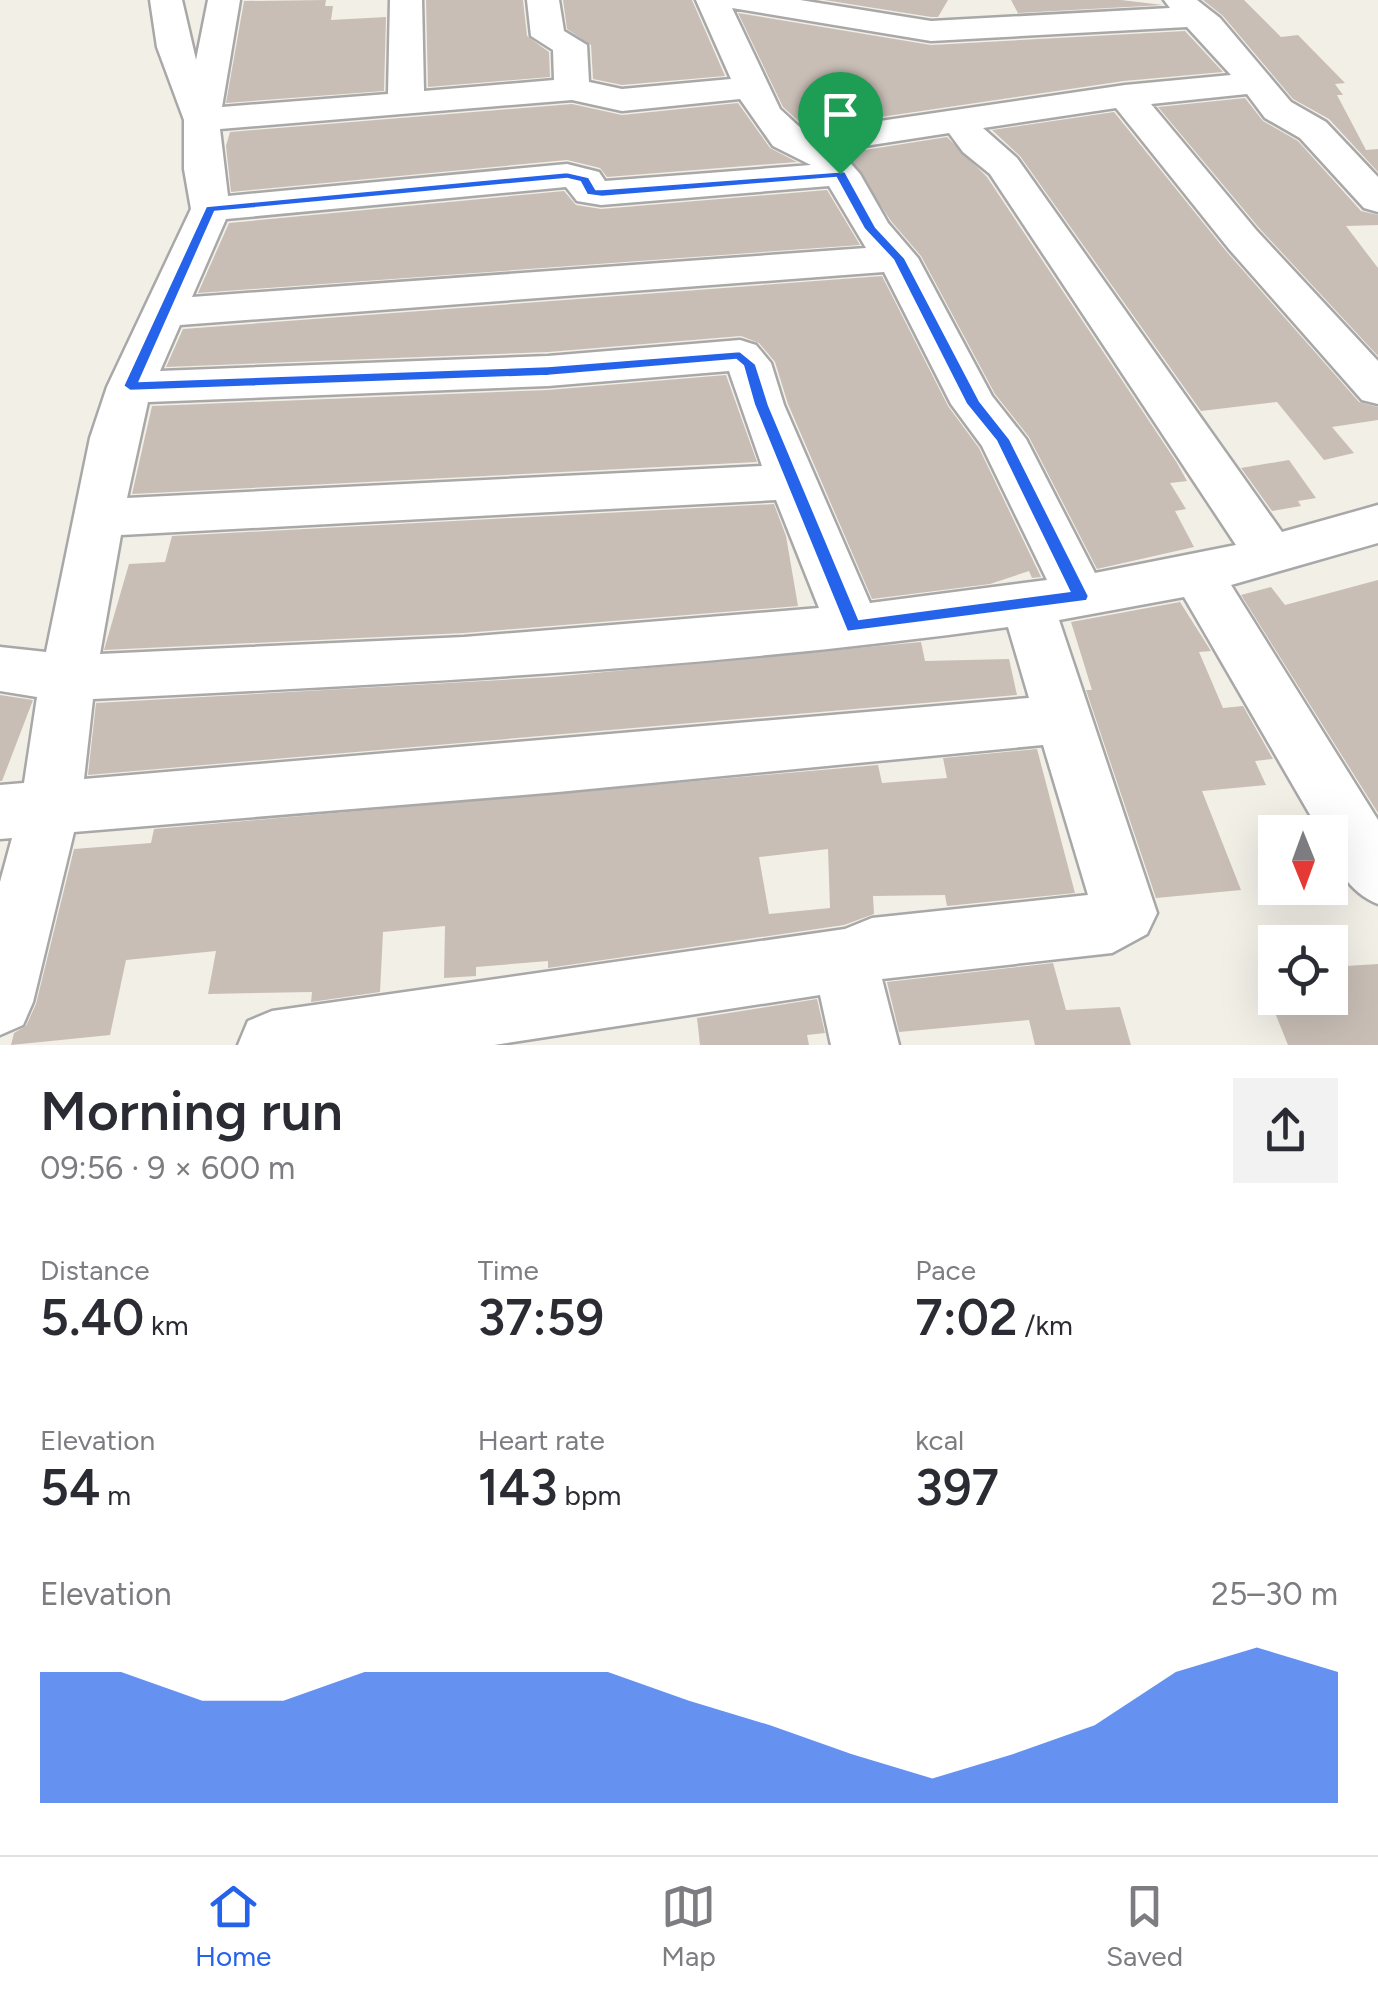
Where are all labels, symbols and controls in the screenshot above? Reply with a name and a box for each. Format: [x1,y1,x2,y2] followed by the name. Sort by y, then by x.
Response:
[798,72,883,175] pin
[813,87,868,142] icon: arrive
[1258,815,1348,905] north arrow
[1258,815,1348,1015] map controls
[1258,925,1348,1015] button: locate
[40,1078,343,1144] text: Morning run
[1233,1078,1338,1183] button: share
[40,1149,295,1187] text: 09:56 · 9 × 600 m
[40,1253,150,1287] text: Distance
[478,1253,539,1287] text: Time
[915,1253,976,1287] text: Pace
[40,1287,144,1348] text: 5.40
[478,1287,604,1348] text: 37:59
[915,1287,1018,1348] text: 7:02
[144,1308,188,1342] text: km
[1018,1308,1073,1342] text: /km
[40,1423,155,1457] text: Elevation
[478,1423,605,1457] text: Heart rate
[915,1423,964,1457] text: kcal
[40,1457,100,1518] text: 54
[478,1457,558,1518] text: 143
[915,1457,999,1518] text: 397
[100,1478,131,1512] text: m
[558,1478,621,1512] text: bpm
[40,1575,172,1613] text: Elevation
[1211,1575,1338,1613] text: 25–30 m
[195,1879,271,1973] tab: Home
[661,1879,716,1973] tab: Map
[1106,1879,1183,1973] tab: Saved

